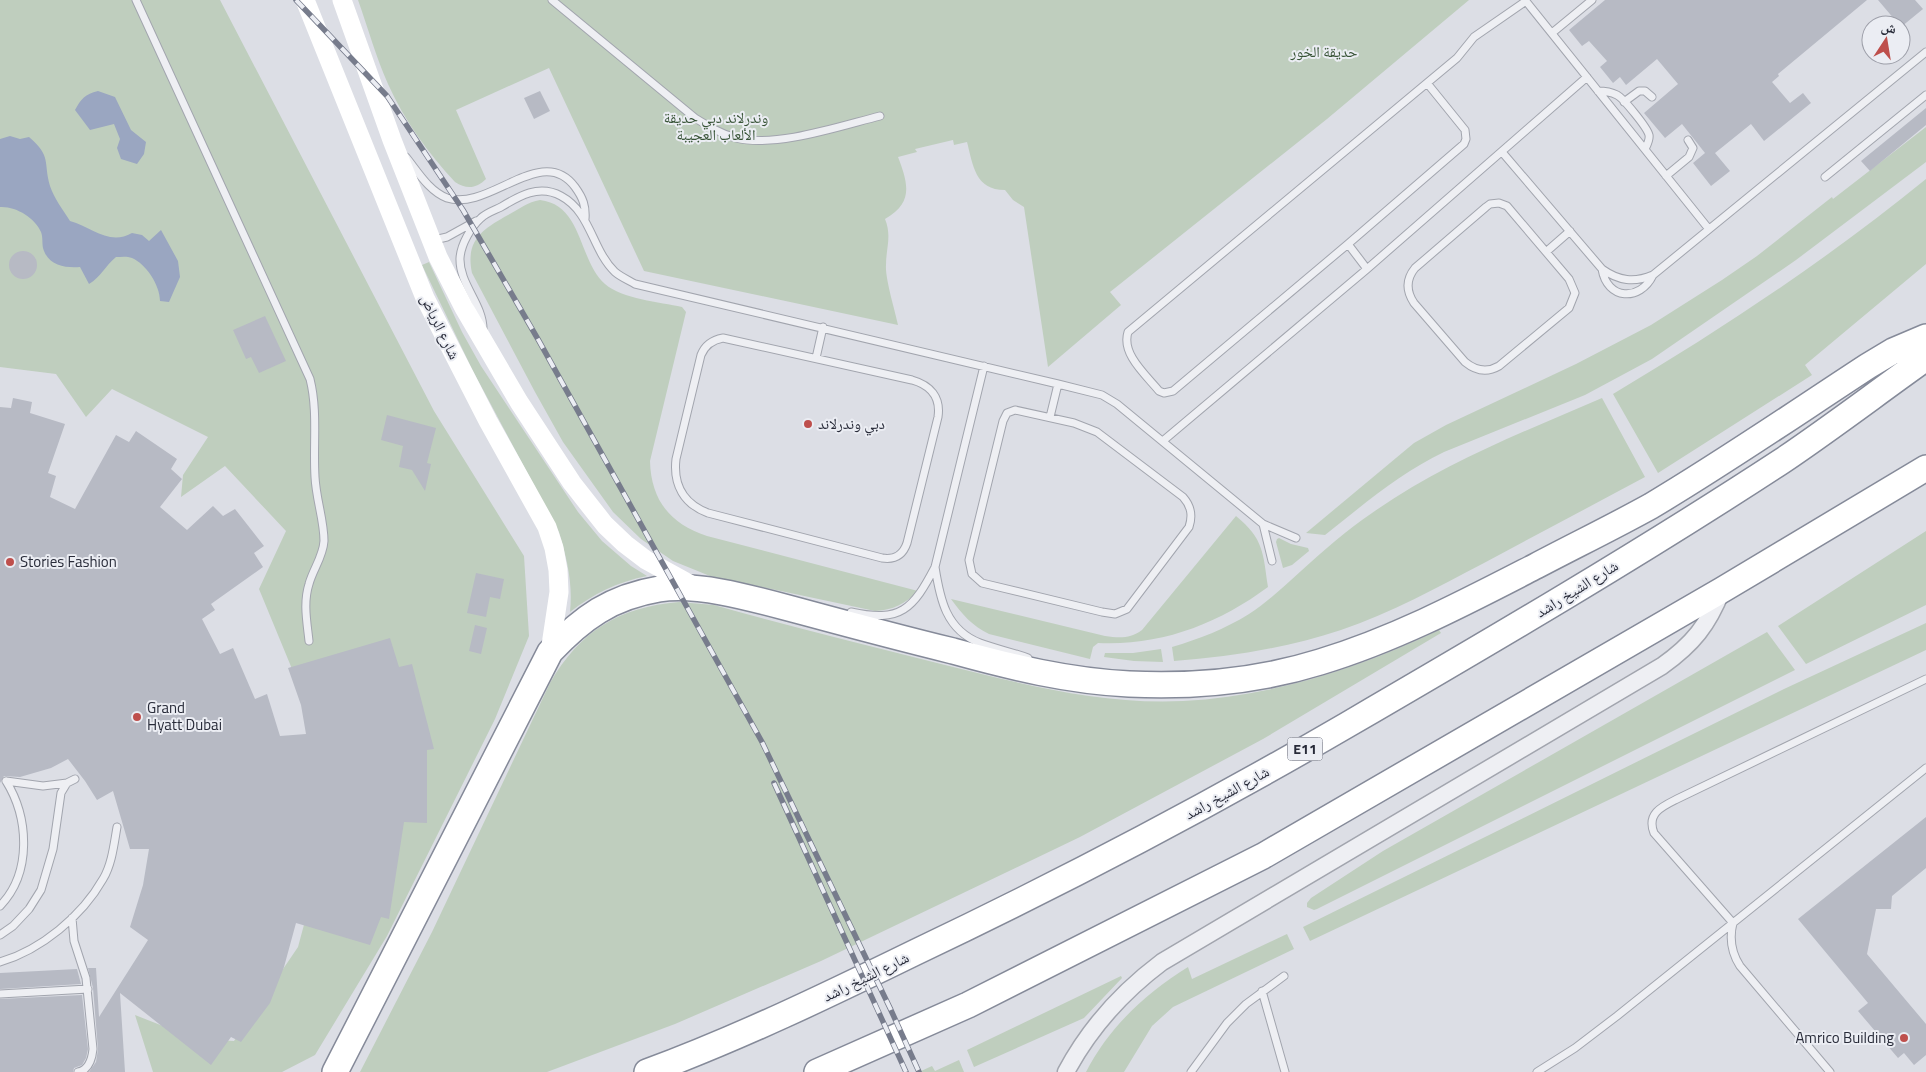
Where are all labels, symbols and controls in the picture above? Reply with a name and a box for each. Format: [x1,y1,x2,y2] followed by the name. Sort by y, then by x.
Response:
[1861,15,1911,65] north arrow
[1879,15,1898,39] text: ش
[1289,40,1358,63] park label: حديقة الخور
[664,106,768,146] park label: وندرلاند دبي حديقة الألعاب العجيبة
[415,290,466,363] street label: شارع الرياض
[818,412,885,436] place label: دبي وندرلاند
[802,418,814,430] marker: دبي وندرلاند
[20,550,117,573] place label: Stories Fashion
[1531,554,1623,623] street label: شارع الشيخ راشد
[4,556,16,568] marker: Stories Fashion
[147,696,222,736] place label: Grand Hyatt Dubai
[131,711,143,723] marker: Grand Hyatt Dubai
[1288,738,1322,761] road number: E11
[1180,760,1273,825] street label: شارع الشيخ راشد
[819,946,913,1007] street label: شارع الشيخ راشد
[1795,1026,1894,1049] place label: Amrico Building
[1898,1032,1910,1044] marker: Amrico Building

